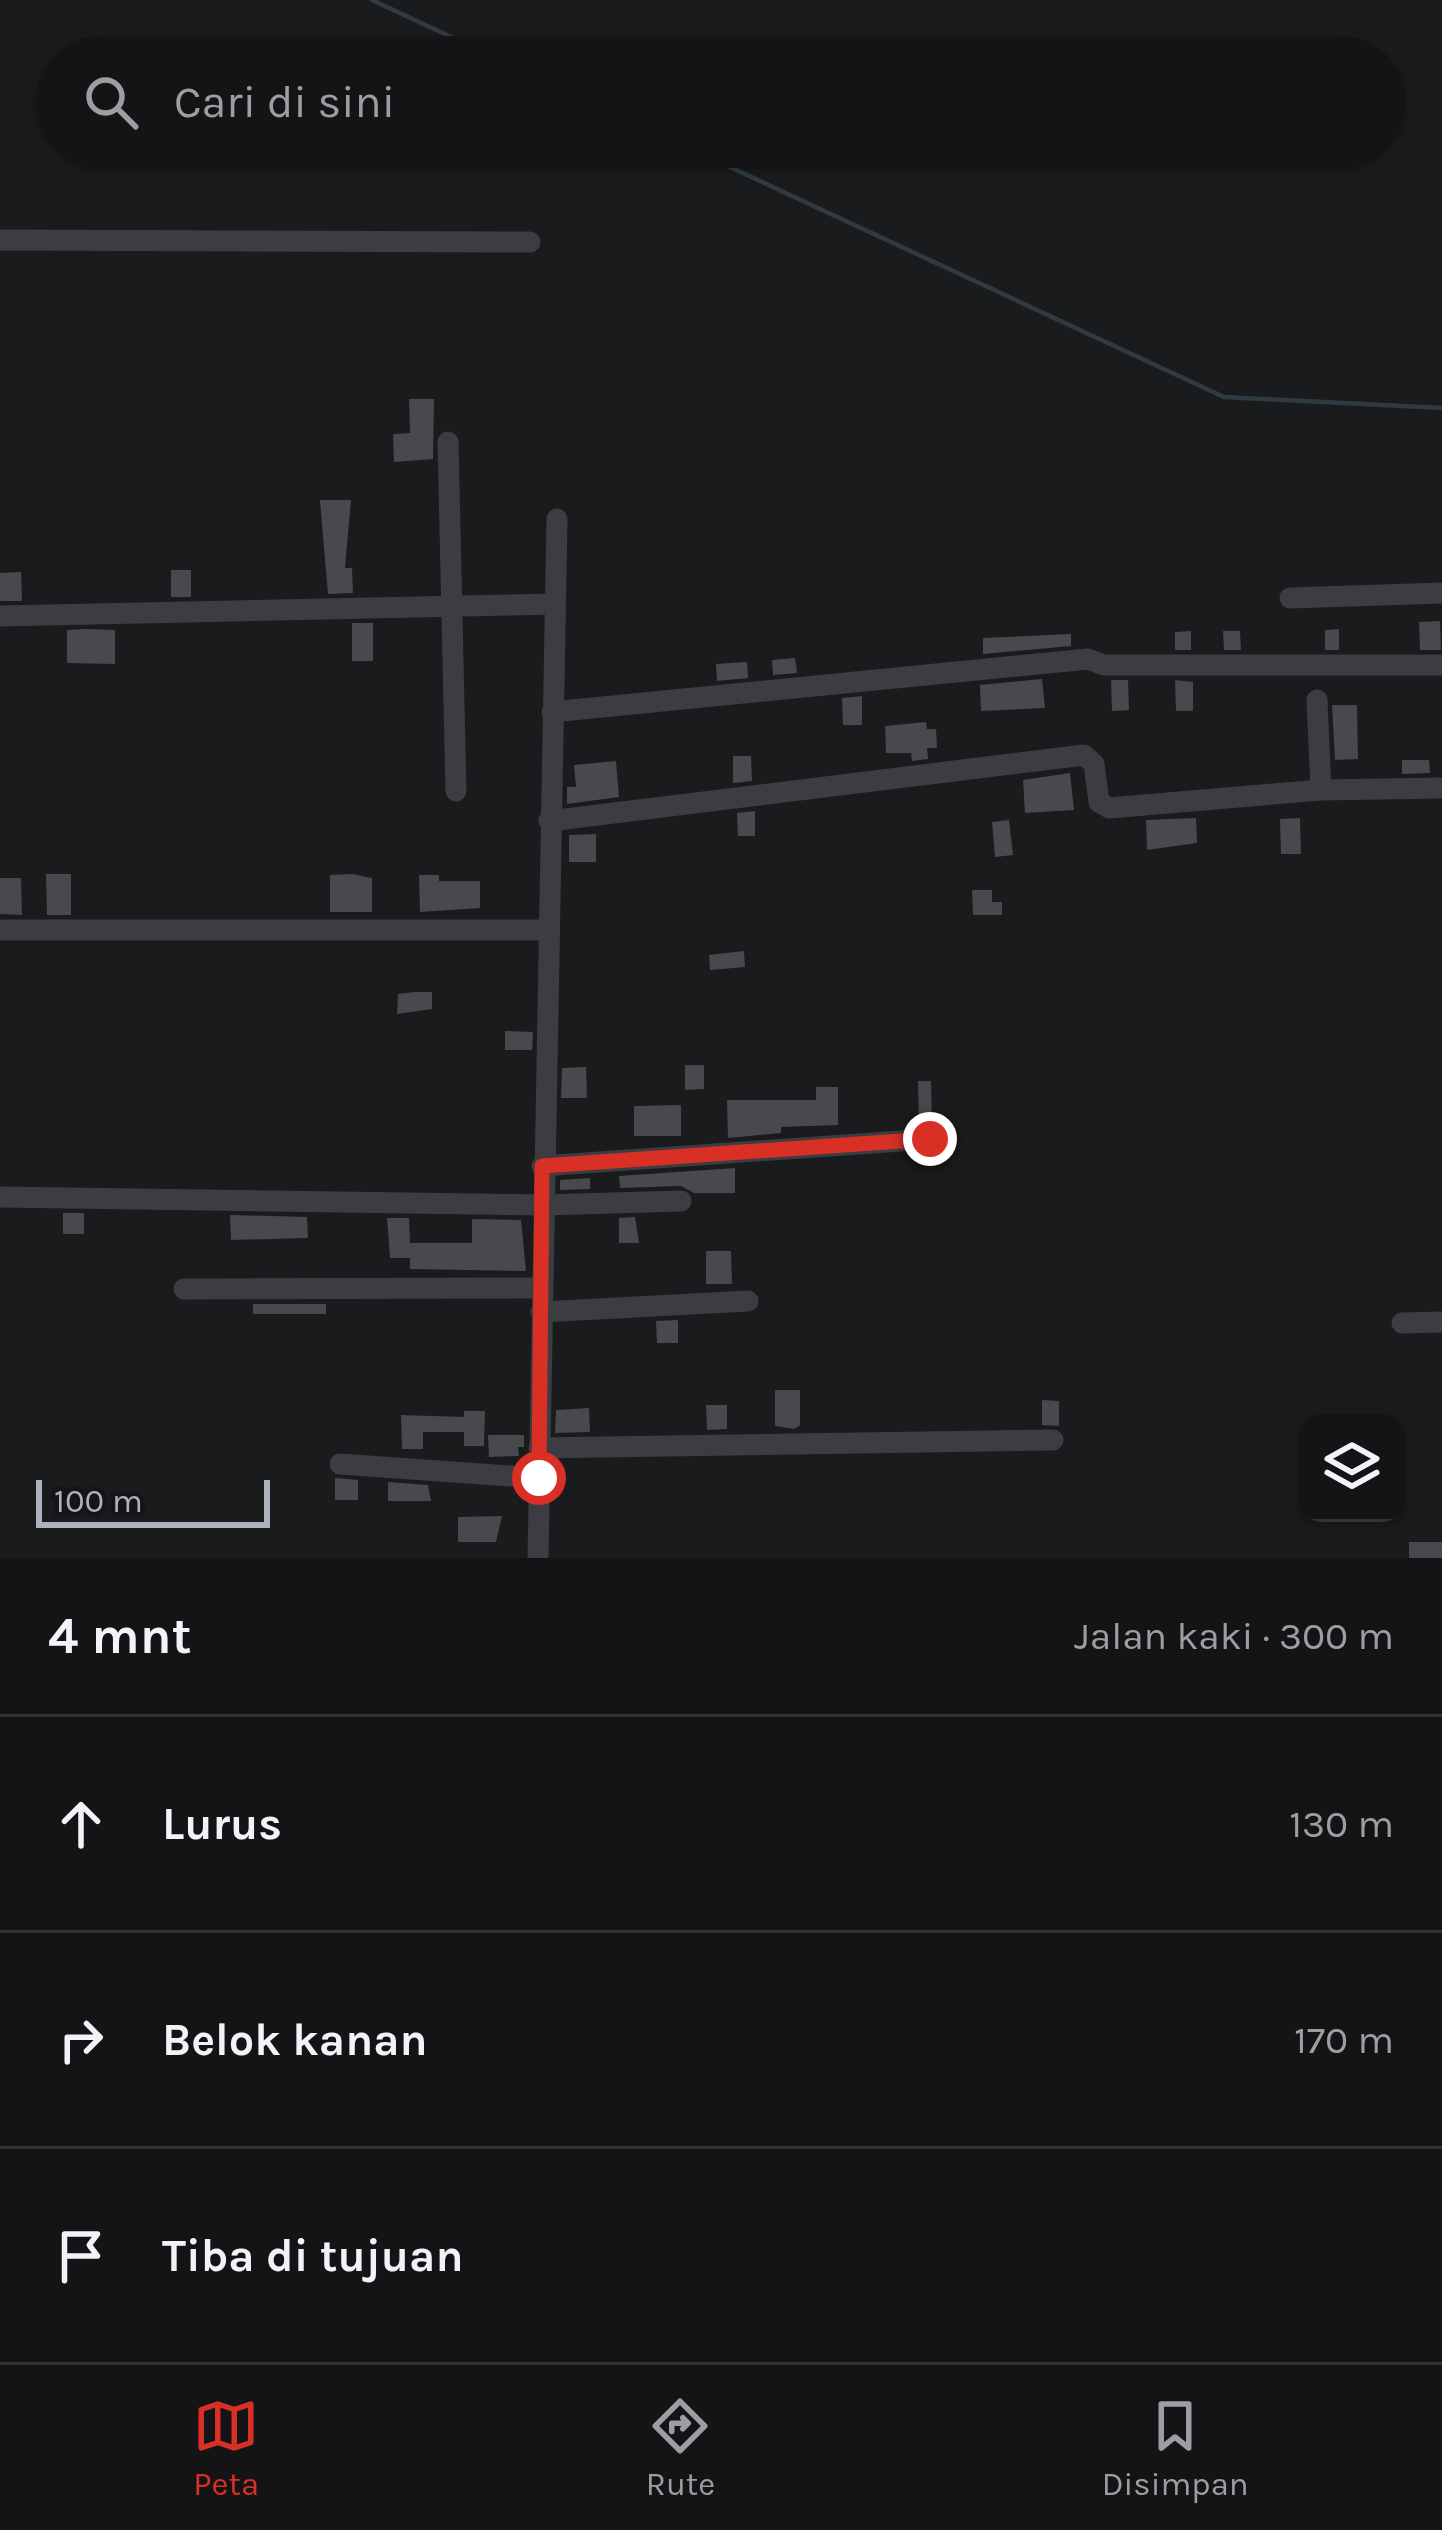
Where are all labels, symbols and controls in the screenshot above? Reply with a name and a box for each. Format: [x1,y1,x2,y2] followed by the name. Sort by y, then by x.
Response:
[36,36,1406,168] search box
[78,69,144,135] icon: search
[174,76,395,128] text: Cari di sini
[903,1112,957,1166] route end
[1298,1414,1406,1522] map controls
[1298,1414,1406,1522] button: layers
[512,1451,566,1505] route start
[36,1474,270,1527] scale bar
[54,1482,143,1520] text: 100 m
[48,1606,192,1666] text: 4 mnt
[1074,1613,1394,1659] text: Jalan kaki · 300 m
[48,1791,114,1857] icon: ahead
[162,1798,282,1850] text: Lurus
[1289,1801,1394,1847] text: 130 m
[48,2007,114,2073] icon: right
[162,2014,428,2066] text: Belok kanan
[1294,2017,1394,2063] text: 170 m
[48,2223,114,2289] icon: arrive
[162,2230,463,2282] text: Tiba di tujuan
[193,2393,259,2503] tab: Peta
[646,2393,715,2503] tab: Rute
[1102,2393,1249,2503] tab: Disimpan

